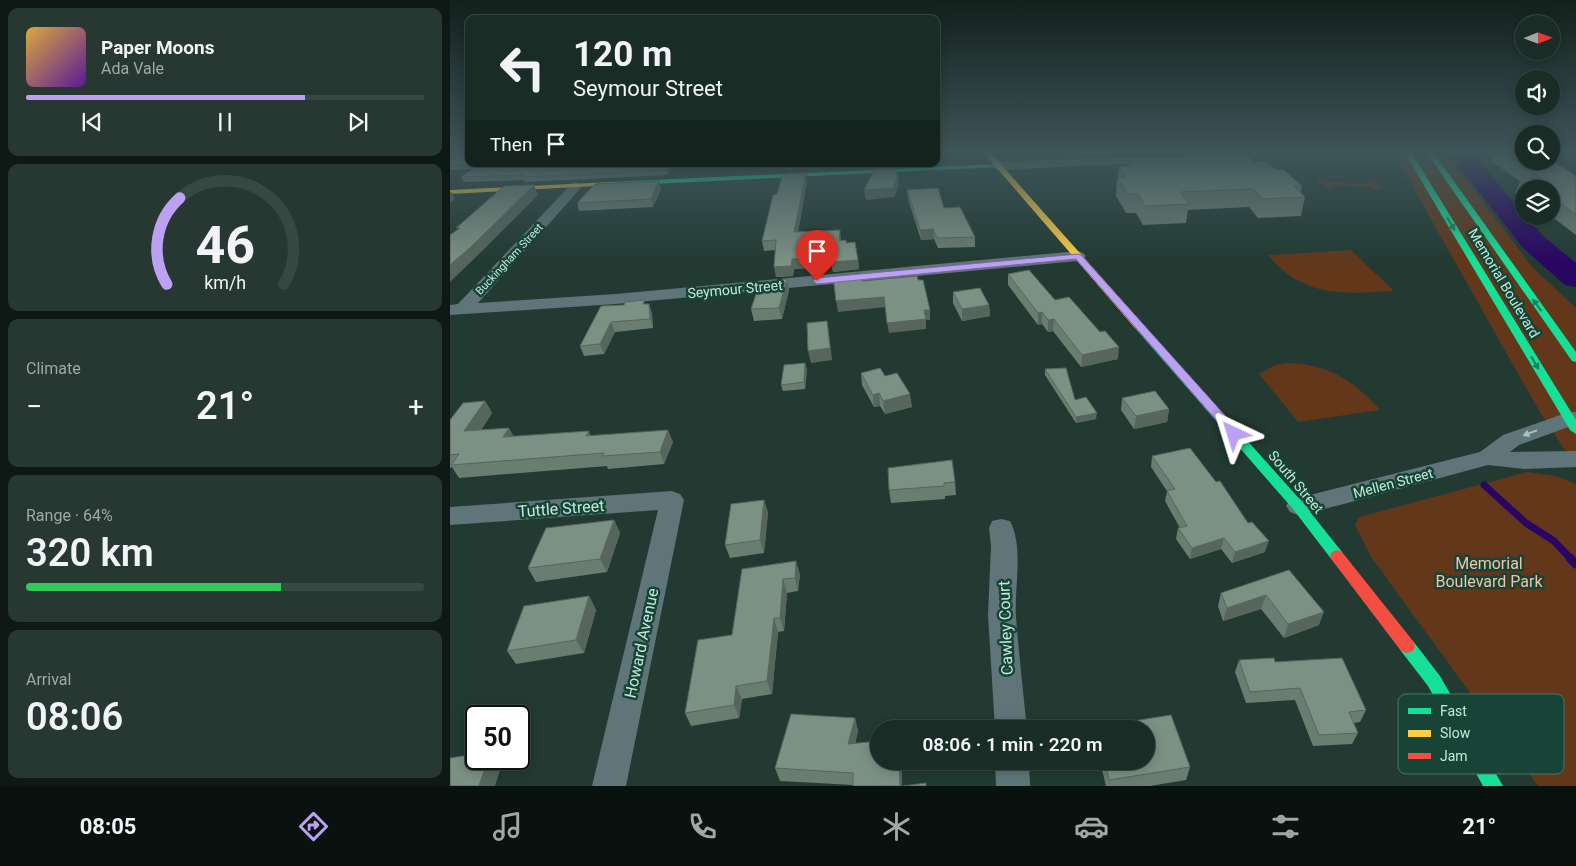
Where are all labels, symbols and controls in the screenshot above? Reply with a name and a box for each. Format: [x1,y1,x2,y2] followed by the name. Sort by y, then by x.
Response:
[1515,15,1560,60] north arrow
[1515,15,1560,225] map controls
[573,34,672,75] text: 120 m
[490,35,555,100] icon: left
[101,36,214,59] text: Paper Moons
[101,59,164,78] text: Ada Vale
[1515,70,1560,115] button: sound
[573,76,723,101] text: Seymour Street
[78,108,106,136] icon: previous
[211,108,239,136] icon: pause
[344,108,372,136] icon: next
[1515,125,1560,170] button: search
[542,130,570,158] icon: arrive
[490,133,532,156] text: Then
[1515,180,1560,225] button: layers
[195,215,255,276] text: 46
[1446,217,1455,230] one-way arrow
[473,221,546,298] street label: Buckingham Street
[1465,226,1543,340] street label: Memorial Boulevard
[796,230,838,281] pin
[803,237,831,265] icon: arrive
[204,272,246,293] text: km/h
[687,277,784,301] street label: Seymour Street
[1532,299,1543,312] one-way arrow
[1530,356,1540,369] one-way arrow
[26,359,81,378] text: Climate
[196,384,254,428] text: 21°
[26,390,42,423] text: −
[408,390,424,423] text: +
[1207,407,1259,459] position arrow
[1522,429,1537,437] one-way arrow
[1265,447,1327,517] street label: South Street
[1351,465,1435,501] street label: Mellen Street
[517,496,605,521] street label: Tuttle Street
[26,506,113,525] text: Range · 64%
[26,531,154,575] text: 320 km
[1435,554,1543,591] park label: Memorial Boulevard Park
[994,581,1017,675] street label: Cawley Court
[621,586,662,700] street label: Howard Avenue
[26,670,71,689] text: Arrival
[1398,694,1564,774] legend
[26,695,123,739] text: 08:06
[1440,703,1467,719] text: Fast
[465,705,530,770] speed limit sign: 50
[1440,725,1471,741] text: Slow
[922,733,1103,756] text: 08:06 · 1 min · 220 m
[1440,748,1468,764] text: Jam
[296,809,331,844] icon: directions
[490,809,525,844] icon: music
[685,809,720,844] icon: phone
[879,809,914,844] icon: climate
[1074,809,1109,844] icon: car
[1268,809,1303,844] icon: filters
[80,814,136,839] text: 08:05
[1462,814,1496,839] text: 21°

